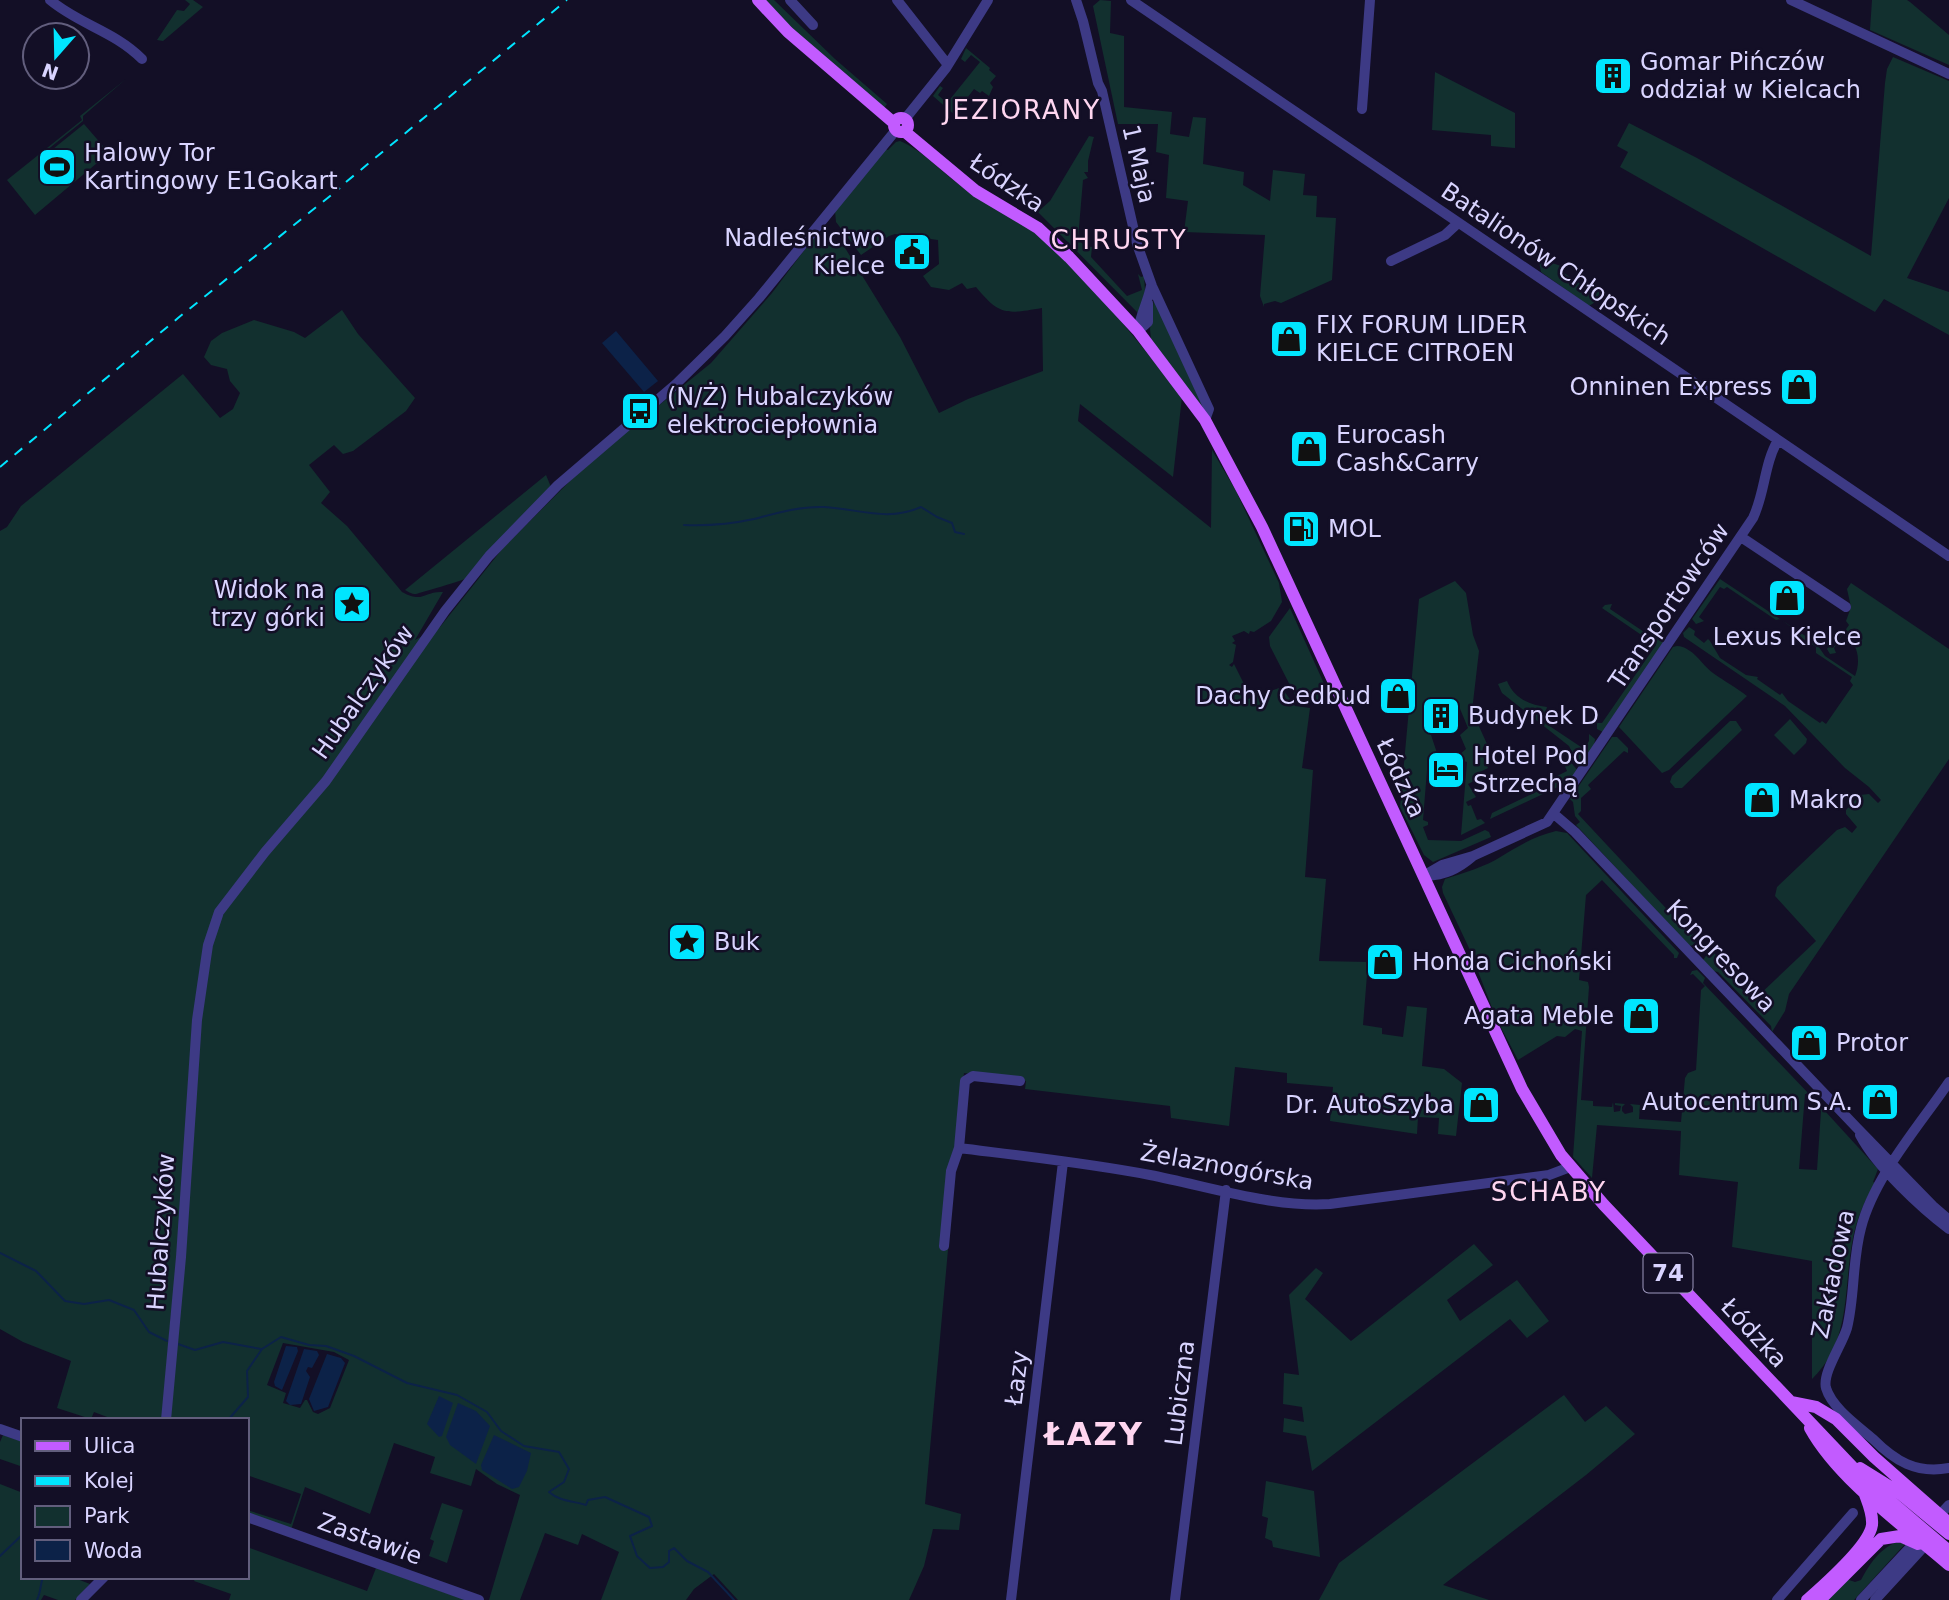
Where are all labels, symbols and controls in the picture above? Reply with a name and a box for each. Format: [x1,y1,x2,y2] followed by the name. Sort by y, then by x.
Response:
[21,21,91,91] north arrow
[1640,48,1861,104] place label: Gomar Pińczów oddział w Kielcach
[1592,55,1634,97] building icon: Gomar Pińczów oddział w Kielcach
[39,59,61,85] text: N
[941,95,1101,125] district label: JEZIORANY
[1116,122,1162,206] street label: 1 Maja
[84,139,338,195] place label: Halowy Tor Kartingowy E1Gokart
[36,146,78,188] sports icon: Halowy Tor Kartingowy E1Gokart
[963,147,1050,218] street label: Łódzka
[1436,177,1676,351] street label: Batalionów Chłopskich
[724,224,885,280] place label: Nadleśnictwo Kielce
[1050,225,1188,255] district label: CHRUSTY
[891,231,933,273] public building icon: Nadleśnictwo Kielce
[1316,311,1527,367] place label: FIX FORUM LIDER KIELCE CITROEN
[1268,318,1310,360] shop icon: FIX FORUM LIDER KIELCE CITROEN
[1778,366,1820,408] shop icon: Onninen Express
[1569,373,1772,401] place label: Onninen Express
[667,382,893,439] place label: (N/Ż) Hubalczyków elektrociepłownia
[619,390,661,432] bus stop icon: (N/Ż) Hubalczyków elektrociepłownia
[1336,421,1479,477] place label: Eurocash Cash&Carry
[1288,428,1330,470] shop icon: Eurocash Cash&Carry
[1280,508,1322,550] fuel station icon: MOL
[1328,515,1382,543] place label: MOL
[1602,518,1735,695] street label: Transportowców
[211,576,325,632] place label: Widok na trzy górki
[1766,577,1808,619] shop icon: Lexus Kielce
[331,583,373,625] place icon: Widok na trzy górki
[306,620,420,764] street label: Hubalczyków
[1713,623,1861,651] place label: Lexus Kielce
[1377,675,1419,717] shop icon: Dachy Cedbud
[1195,682,1371,710] place label: Dachy Cedbud
[1420,695,1462,737] building icon: Budynek D
[1468,702,1599,730] place label: Budynek D
[1370,733,1431,822] street label: Łódzka
[1473,742,1588,798] place label: Hotel Pod Strzechą
[1425,749,1467,791] hotel icon: Hotel Pod Strzechą
[1741,779,1783,821] shop icon: Makro
[1789,786,1862,814] place label: Makro
[1660,894,1782,1018] street label: Kongresowa
[666,921,708,963] place icon: Buk
[714,928,760,956] place label: Buk
[1364,941,1406,983] shop icon: Honda Cichoński
[1412,948,1612,976] place label: Honda Cichoński
[1620,995,1662,1037] shop icon: Agata Meble
[1464,1002,1614,1030] place label: Agata Meble
[1788,1022,1830,1064] shop icon: Protor
[1836,1029,1908,1057] place label: Protor
[1859,1081,1901,1123] shop icon: Autocentrum S.A.
[1460,1084,1502,1126] shop icon: Dr. AutoSzyba
[1642,1088,1853,1116] place label: Autocentrum S.A.
[1285,1091,1454,1119] place label: Dr. AutoSzyba
[1138,1137,1316,1196] street label: Żelaznogórska
[142,1153,180,1311] street label: Hubalczyków
[1491,1177,1607,1207] district label: SCHABY
[1806,1207,1860,1341] street label: Zakładowa
[1644,1254,1692,1292] road number: 74
[1714,1292,1793,1373] street label: Łódzka
[1160,1339,1200,1447] street label: Lubiczna
[1000,1349,1034,1408] street label: Łazy
[1042,1415,1144,1453] district label: ŁAZY
[21,1418,248,1579] legend
[84,1434,135,1458] text: Ulica
[84,1469,134,1493] text: Kolej
[84,1504,130,1528] text: Park
[314,1507,426,1571] street label: Zastawie
[84,1539,143,1563] text: Woda

